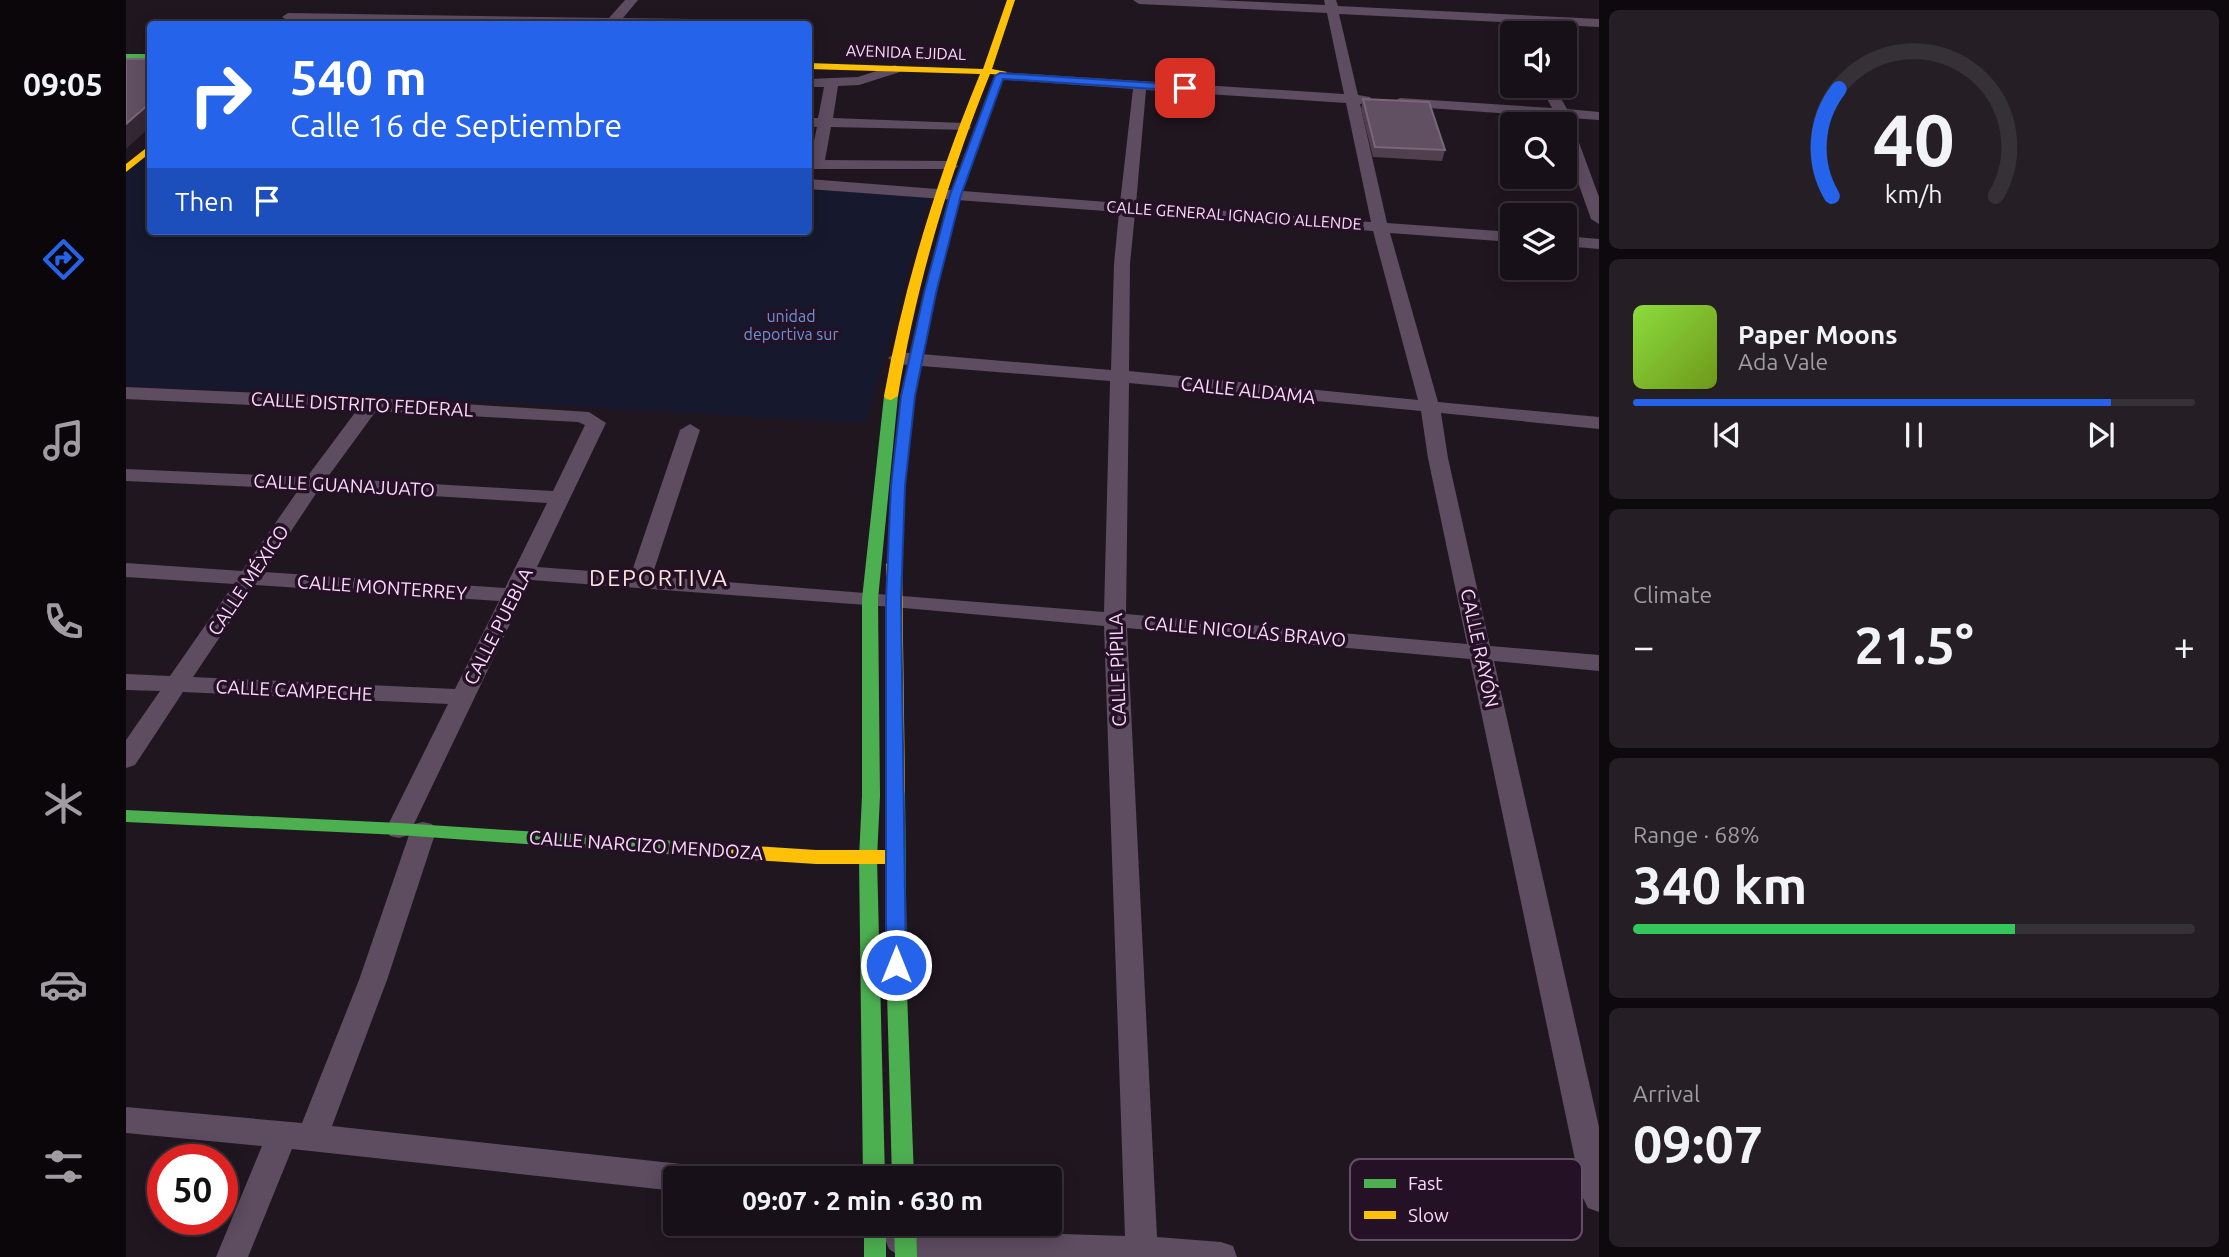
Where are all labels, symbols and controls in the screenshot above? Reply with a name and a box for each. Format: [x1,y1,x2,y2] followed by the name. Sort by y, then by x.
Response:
[1500,21,1577,280] map controls
[1500,21,1577,98] button: sound
[846,41,966,63] street label: AVENIDA EJIDAL
[175,49,266,140] icon: right
[290,49,427,104] text: 540 m
[1155,58,1215,118] pin
[23,66,103,102] text: 09:05
[1166,69,1204,107] icon: arrive
[1873,98,1955,180] text: 40
[290,107,622,143] text: Calle 16 de Septiembre
[1500,112,1577,189] button: search
[1885,180,1943,208] text: km/h
[248,182,286,220] icon: arrive
[175,187,234,216] text: Then
[1106,197,1362,233] street label: CALLE GENERAL IGNACIO ALLENDE
[1500,203,1577,280] button: layers
[39,235,88,284] icon: directions
[744,307,838,343] park label: unidad deportiva sur
[1738,320,1897,349] text: Paper Moons
[1738,349,1828,374] text: Ada Vale
[1180,372,1317,408] street label: CALLE ALDAMA
[250,387,474,421] street label: CALLE DISTRITO FEDERAL
[39,416,88,465] icon: music
[1708,416,1746,454] icon: previous
[1895,416,1933,454] icon: pause
[2082,416,2120,454] icon: next
[253,469,435,501] street label: CALLE GUANAJUATO
[203,520,293,640] street label: CALLE MÉXICO
[459,563,537,688] street label: CALLE PUEBLA
[589,565,729,590] district label: DEPORTIVA
[296,570,468,604] street label: CALLE MONTERREY
[1633,582,1712,607] text: Climate
[1457,587,1503,709] street label: CALLE RAYÓN
[39,597,88,646] icon: phone
[1143,611,1347,651] street label: CALLE NICOLÁS BRAVO
[1104,612,1130,727] street label: CALLE PÍPILA
[1854,616,1974,674] text: 21.5°
[1633,625,1654,667] text: −
[2174,625,2195,667] text: +
[215,675,373,705] street label: CALLE CAMPECHE
[39,779,88,828] icon: climate
[1633,822,1760,847] text: Range · 68%
[528,826,765,864] street label: CALLE NARCIZO MENDOZA
[1633,856,1807,914] text: 340 km
[859,928,933,1002] position arrow
[39,960,88,1009] icon: car
[1633,1081,1700,1106] text: Arrival
[1633,1115,1763,1173] text: 09:07
[39,1142,88,1191] icon: filters
[147,1144,238,1235] speed limit sign: 50
[1350,1159,1582,1240] legend
[1408,1172,1443,1194] text: Fast
[742,1186,983,1215] text: 09:07 · 2 min · 630 m
[1408,1204,1449,1226] text: Slow

